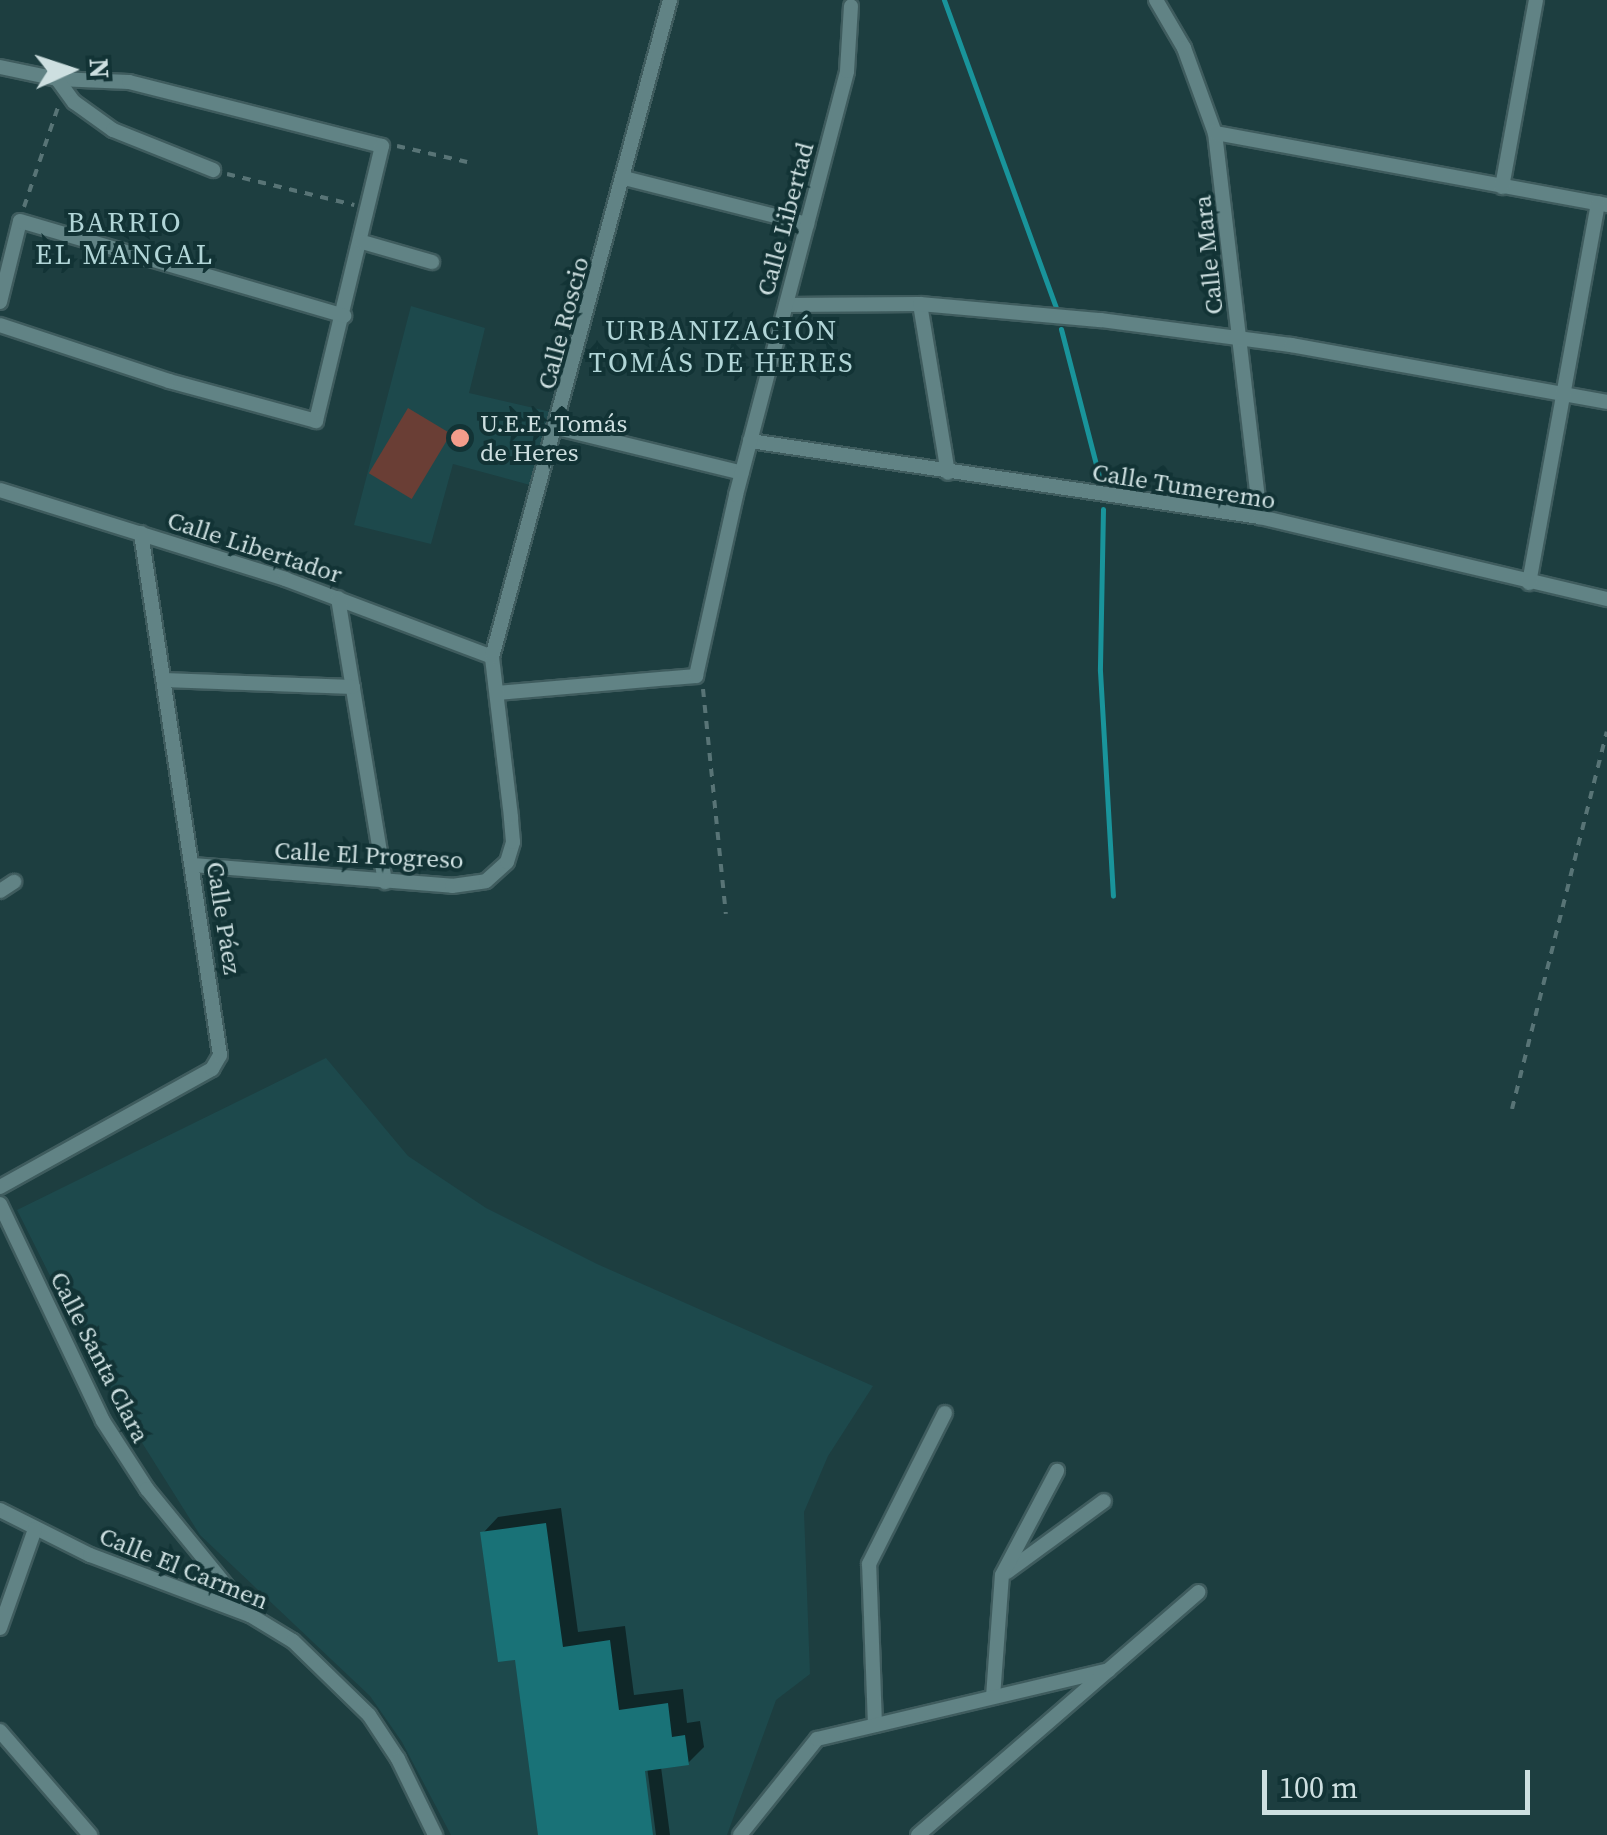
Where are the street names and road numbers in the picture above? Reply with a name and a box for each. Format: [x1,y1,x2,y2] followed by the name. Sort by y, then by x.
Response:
[750,139,820,299] street label: Calle Libertad
[1187,194,1229,316] street label: Calle Mara
[531,253,595,393] street label: Calle Roscio
[1090,457,1278,515] street label: Calle Tumeremo
[164,505,346,589] street label: Calle Libertador
[274,835,464,875] street label: Calle El Progreso
[200,860,248,976] street label: Calle Páez
[44,1267,156,1447] street label: Calle Santa Clara
[95,1520,273,1616] street label: Calle El Carmen

